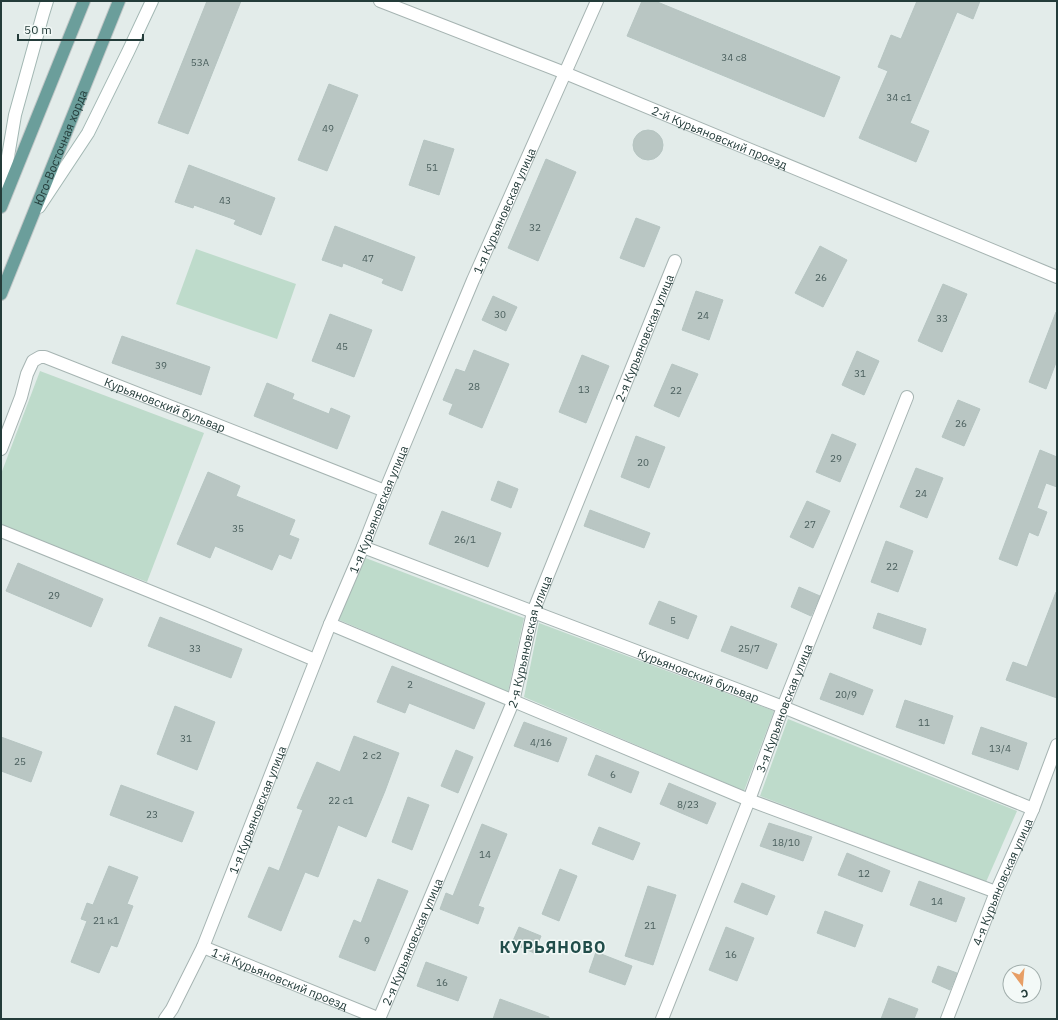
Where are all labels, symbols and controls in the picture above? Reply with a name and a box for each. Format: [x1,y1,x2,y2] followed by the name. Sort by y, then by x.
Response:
[18,16,143,42] scale bar
[24,22,52,37] text: 50 m
[721,51,747,64] house number: 34 с8
[191,56,210,69] house number: 53А
[30,87,90,208] street label: Юго-Восточная хорда
[886,91,912,104] house number: 34 с1
[650,102,790,172] street label: 2-й Курьяновский проезд
[322,122,334,135] house number: 49
[469,145,539,276] street label: 1-я Курьяновская улица
[426,161,438,174] house number: 51
[219,194,231,207] house number: 43
[529,221,541,234] house number: 32
[362,252,374,265] house number: 47
[611,271,677,404] street label: 2-я Курьяновская улица
[815,271,827,284] house number: 26
[494,308,506,321] house number: 30
[697,309,709,322] house number: 24
[936,312,948,325] house number: 33
[336,340,348,353] house number: 45
[155,359,167,372] house number: 39
[854,367,866,380] house number: 31
[102,374,228,435] street label: Курьяновский бульвар
[468,380,480,393] house number: 28
[578,383,590,396] house number: 13
[670,384,682,397] house number: 22
[955,417,967,430] house number: 26
[345,443,411,575] street label: 1-я Курьяновская улица
[830,452,842,465] house number: 29
[637,456,649,469] house number: 20
[915,487,927,500] house number: 24
[804,518,816,531] house number: 27
[232,522,244,535] house number: 35
[454,533,476,546] house number: 26/1
[886,560,898,573] house number: 22
[504,573,555,710] street label: 2-я Курьяновская улица
[48,589,60,602] house number: 29
[670,614,676,627] house number: 5
[752,641,815,774] street label: 3-я Курьяновская улица
[189,642,201,655] house number: 33
[738,642,760,655] house number: 25/7
[636,645,761,705] street label: Курьяновский бульвар
[407,678,413,691] house number: 2
[835,688,857,701] house number: 20/9
[918,716,930,729] house number: 11
[180,732,192,745] house number: 31
[530,736,552,749] house number: 4/16
[989,742,1011,755] house number: 13/4
[225,743,289,876] street label: 1-я Курьяновская улица
[362,749,382,762] house number: 2 с2
[14,755,26,768] house number: 25
[610,768,616,781] house number: 6
[328,794,354,807] house number: 22 с1
[677,798,699,811] house number: 8/23
[146,808,158,821] house number: 23
[969,815,1036,947] street label: 4-я Курьяновская улица
[772,836,800,849] house number: 18/10
[479,848,491,861] house number: 14
[858,867,870,880] house number: 12
[378,875,445,1007] street label: 2-я Курьяновская улица
[931,895,943,908] house number: 14
[93,914,119,927] house number: 21 к1
[644,919,656,932] house number: 21
[364,934,370,947] house number: 9
[500,937,606,957] district label: КУРЬЯНОВО
[210,944,350,1013] street label: 1-й Курьяновский проезд
[725,948,737,961] house number: 16
[1002,964,1042,1004] north arrow
[436,976,448,989] house number: 16
[1019,986,1030,1001] text: С

